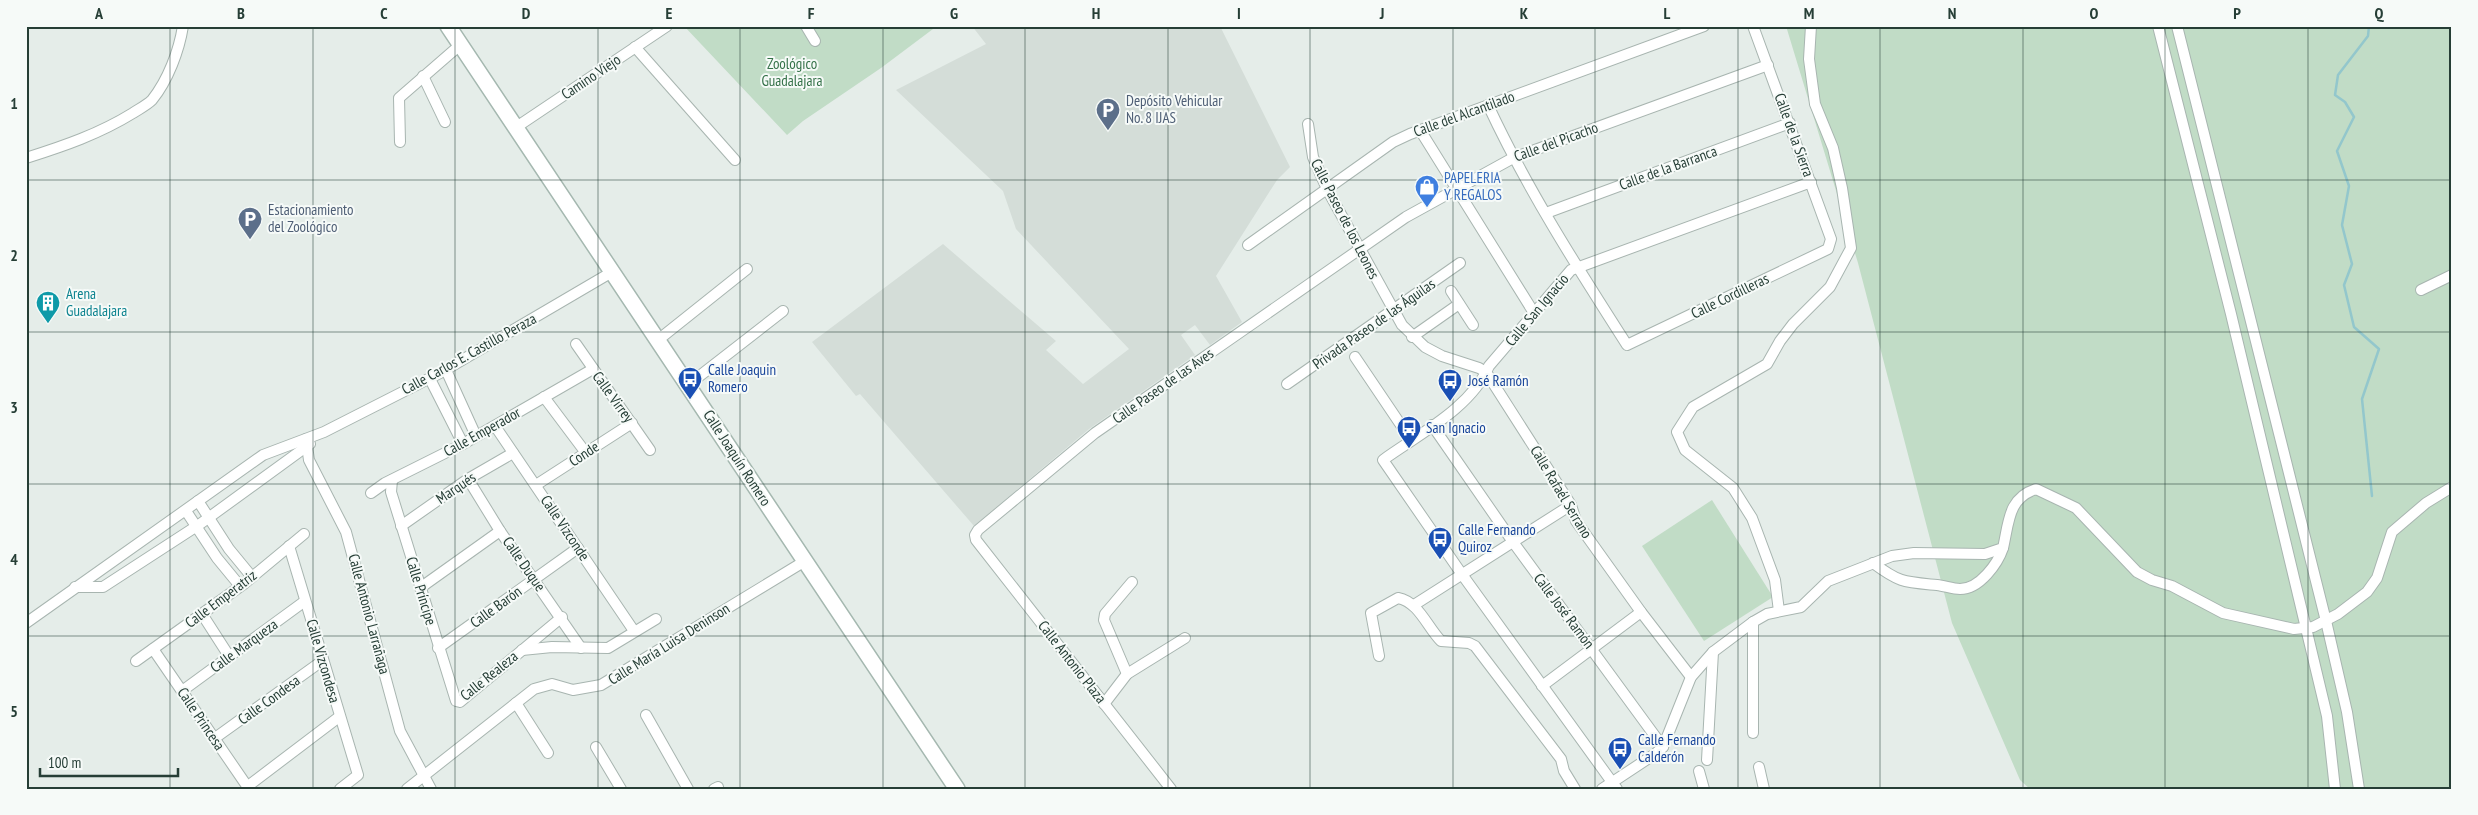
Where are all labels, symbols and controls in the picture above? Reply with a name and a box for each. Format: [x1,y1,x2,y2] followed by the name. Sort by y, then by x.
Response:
[94,3,104,23] text: A
[237,3,245,23] text: B
[380,3,388,23] text: C
[522,3,531,23] text: D
[666,3,673,23] text: E
[808,3,815,23] text: F
[950,3,958,23] text: G
[1092,3,1100,23] text: H
[1237,3,1241,23] text: I
[1379,3,1384,23] text: J
[1520,3,1529,23] text: K
[1664,3,1671,23] text: L
[1804,3,1814,23] text: M
[1948,3,1956,23] text: N
[2090,3,2099,23] text: O
[2233,3,2241,23] text: P
[2375,3,2385,23] text: Q
[557,50,624,103] street label: Camino Viejo
[761,54,823,90] park label: Zoológico Guadalajara
[1411,86,1517,141] street label: Calle del Alcantilado
[1771,90,1818,179] street label: Calle de la Sierra
[1126,91,1223,127] place label: Depósito Vehicular No. 8 IJAS
[10,93,18,113] text: 1
[1095,97,1121,131] parking icon: Depósito Vehicular No. 8 IJAS
[1511,118,1601,166] street label: Calle del Picacho
[1616,141,1719,194] street label: Calle de la Barranca
[1307,156,1384,282] street label: Calle Paseo de los Leones
[1444,168,1502,204] place label: PAPELERIA Y REGALOS
[1414,174,1440,208] shop icon: PAPELERIA Y REGALOS
[268,200,354,236] place label: Estacionamiento del Zoológico
[237,206,263,240] parking icon: Estacionamiento del Zoológico
[10,245,18,265] text: 2
[1688,269,1772,323] street label: Calle Cordilleras
[1501,270,1572,350] street label: Calle San Ignacio
[1309,274,1439,373] street label: Privada Paseo de las Águilas
[66,284,127,320] place label: Arena Guadalajara
[35,290,61,324] building icon: Arena Guadalajara
[398,309,539,399] street label: Calle Carlos E. Castillo Peraza
[1108,344,1217,428] street label: Calle Paseo de las Aves
[708,360,776,396] place label: Calle Joaquin Romero
[677,366,703,400] bus stop icon: Calle Joaquin Romero
[588,367,639,426] street label: Calle Virrey
[1437,368,1463,402] bus stop icon: José Ramón
[1467,371,1529,390] place label: José Ramón
[10,397,18,417] text: 3
[440,402,524,461] street label: Calle Emperador
[699,406,776,509] street label: Calle Joaquín Romero
[1396,415,1422,449] bus stop icon: San Ignacio
[1426,418,1486,437] place label: San Ignacio
[565,437,602,470] street label: Conde
[1526,442,1597,542] street label: Calle Rafaél Serrano
[432,467,479,508] street label: Marqués
[537,491,594,564] street label: Calle Vizconde
[1458,520,1536,556] place label: Calle Fernando Quiroz
[1427,526,1453,560] bus stop icon: Calle Fernando Quiroz
[499,533,550,595] street label: Calle Duque
[10,549,18,569] text: 4
[344,552,395,676] street label: Calle Antonio Larrañaga
[402,554,441,627] street label: Calle Príncipe
[181,565,260,632] street label: Calle Emperatriz
[1530,569,1599,652] street label: Calle José Ramón
[466,581,525,632] street label: Calle Barón
[604,598,733,689] street label: Calle María Luisa Deninson
[206,615,281,677] street label: Calle Marqueza
[1034,616,1111,707] street label: Calle Antonio Plaza
[302,617,344,705] street label: Calle Vizcondesa
[456,647,521,705] street label: Calle Realeza
[234,671,304,729] street label: Calle Condesa
[173,684,229,754] street label: Calle Princesa
[10,701,18,721] text: 5
[1638,730,1716,766] place label: Calle Fernando Calderón
[1607,736,1633,770] bus stop icon: Calle Fernando Calderón
[40,745,178,777] scale bar
[48,753,81,772] text: 100 m

